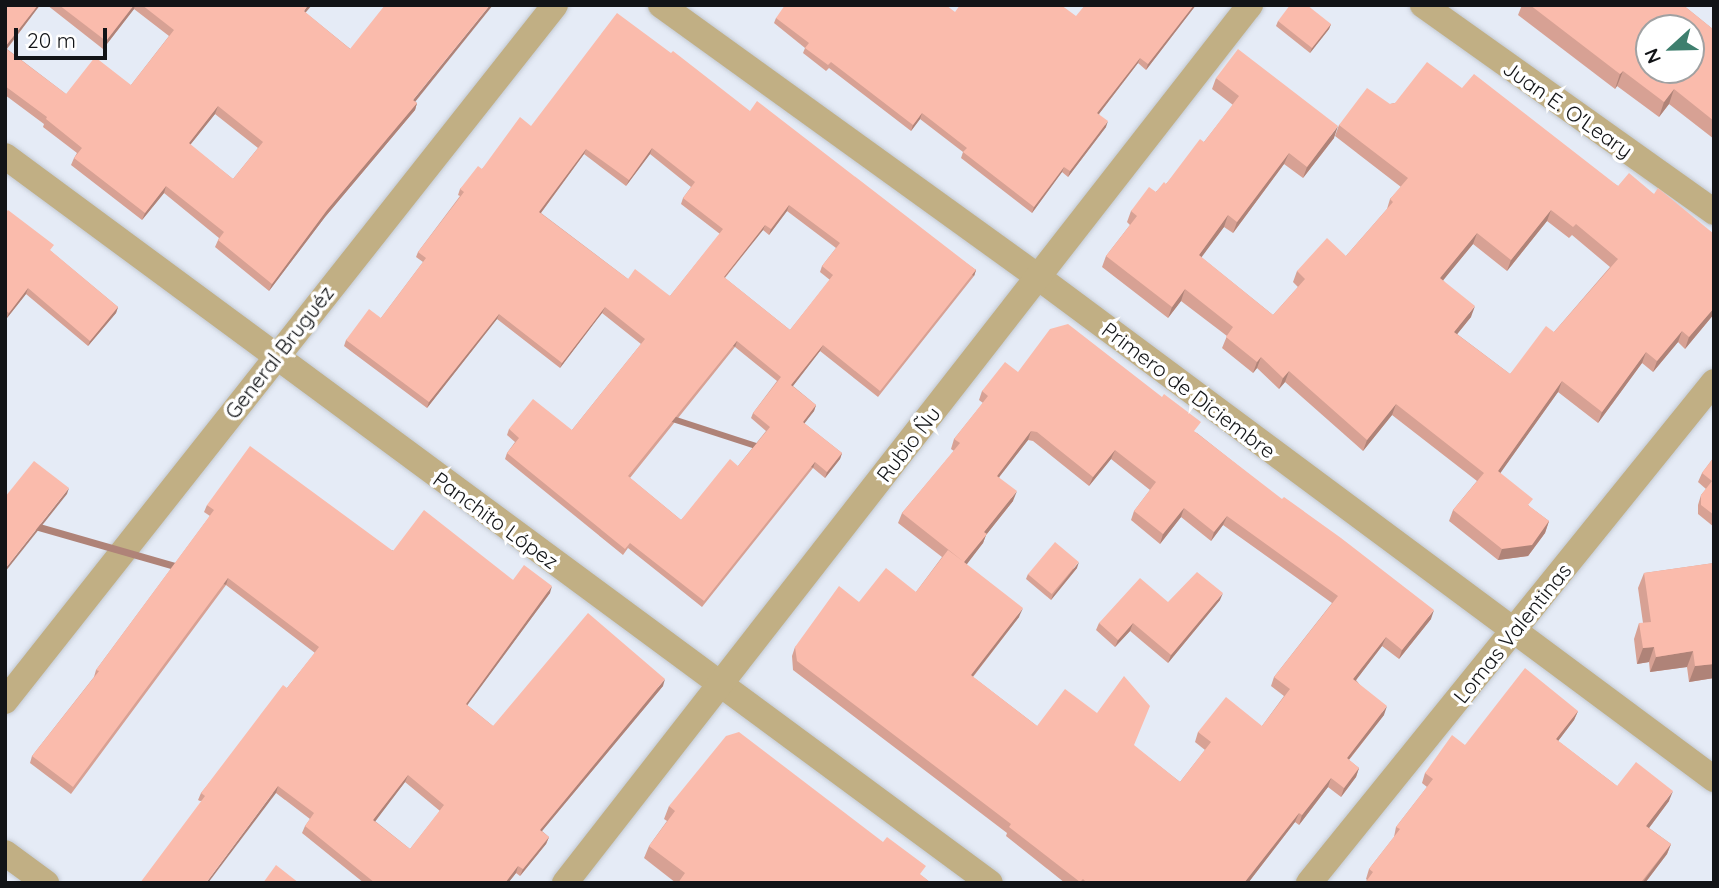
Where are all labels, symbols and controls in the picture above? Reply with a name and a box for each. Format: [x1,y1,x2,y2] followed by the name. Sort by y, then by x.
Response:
[18,14,110,58] scale bar
[1635,14,1705,84] north arrow
[27,27,76,53] text: 20 m
[1639,45,1666,67] text: N
[1499,55,1637,163] street label: Juan E. O'Leary
[219,280,339,424] street label: General Bruguéz
[1097,317,1281,463] street label: Primero de Diciembre
[871,401,945,487] street label: Rubio Ñu
[429,466,563,574] street label: Panchito López
[1448,558,1576,708] street label: Lomas Valentinas

